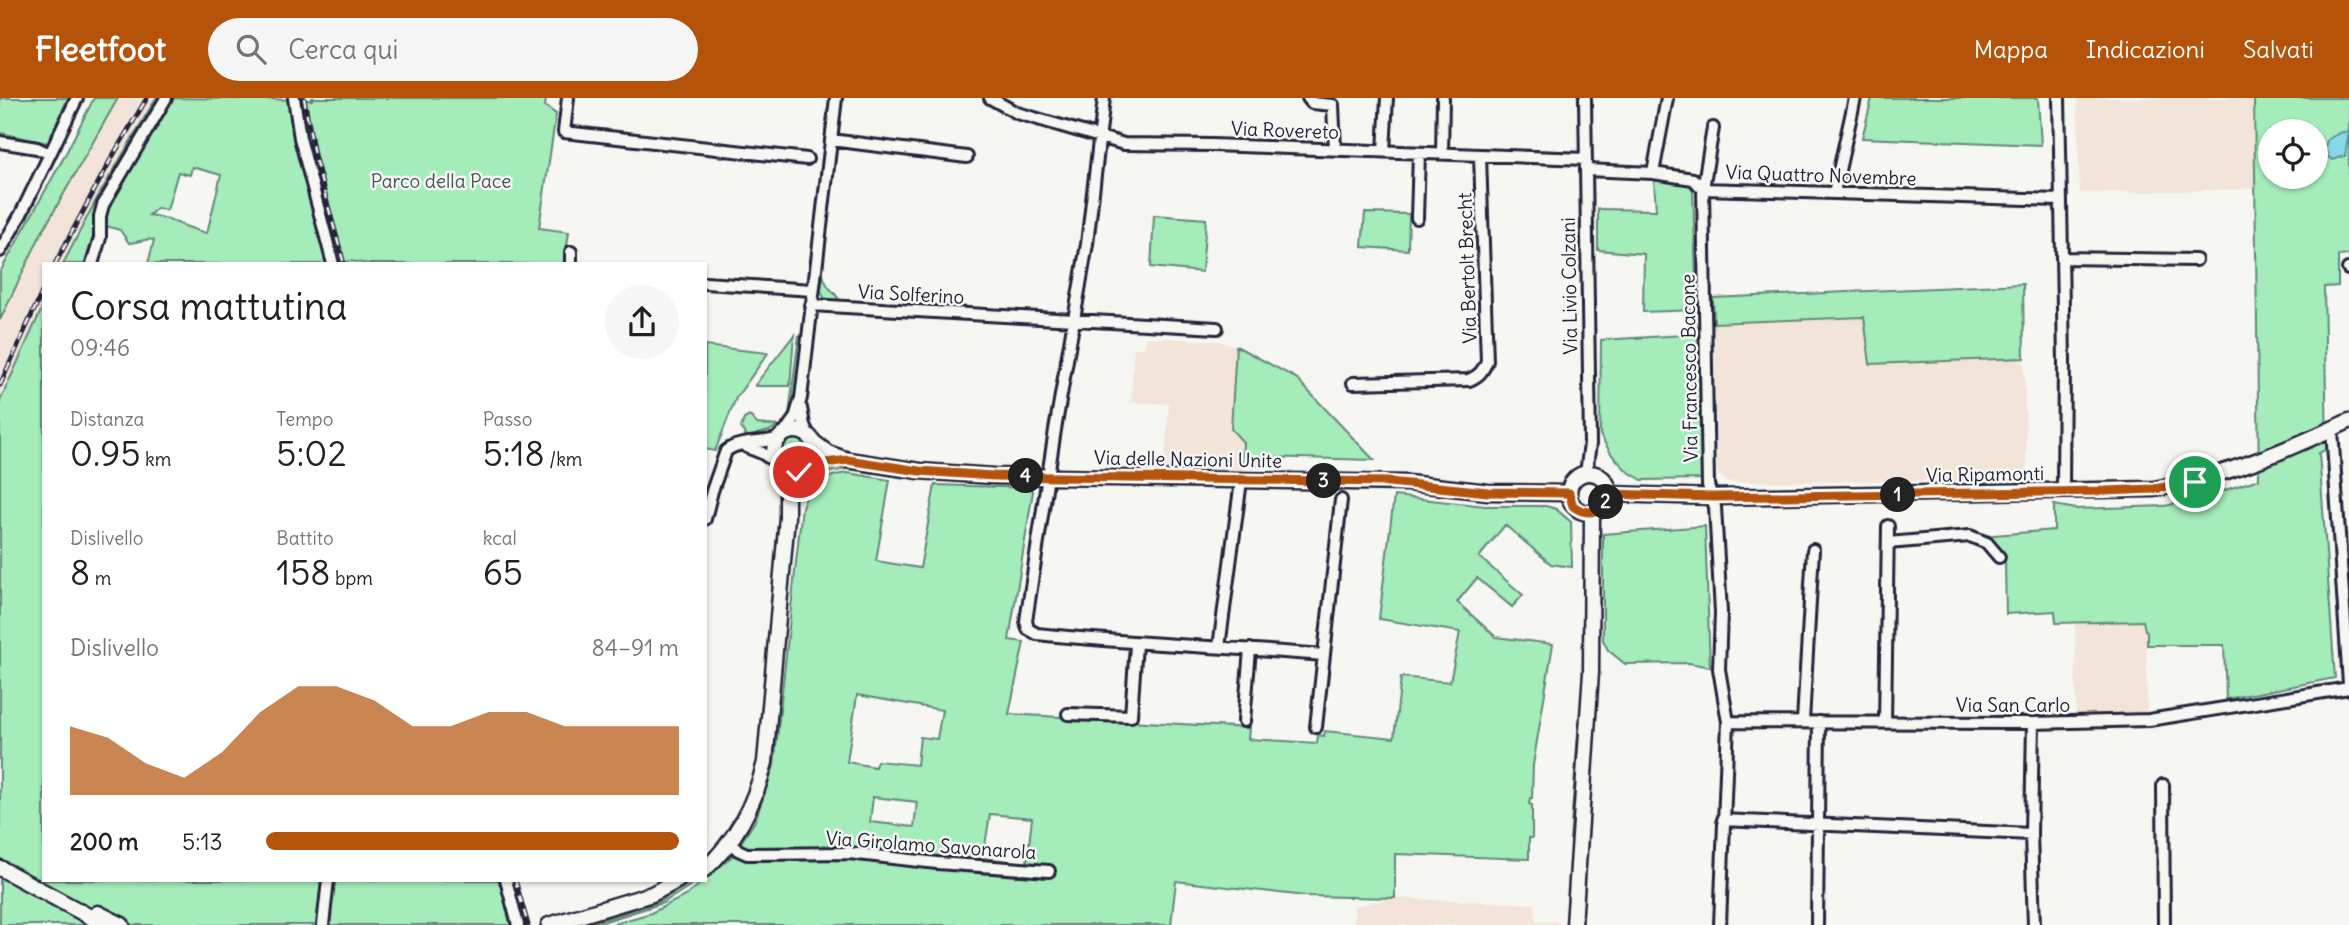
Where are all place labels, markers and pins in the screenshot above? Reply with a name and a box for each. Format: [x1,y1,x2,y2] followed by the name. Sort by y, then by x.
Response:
[769,442,829,502] pin
[2165,452,2225,512] pin
[1009,458,1044,494] pin: 4
[1306,464,1342,498] pin: 3
[1881,478,1916,512] pin: 1
[1588,484,1624,520] pin: 2

